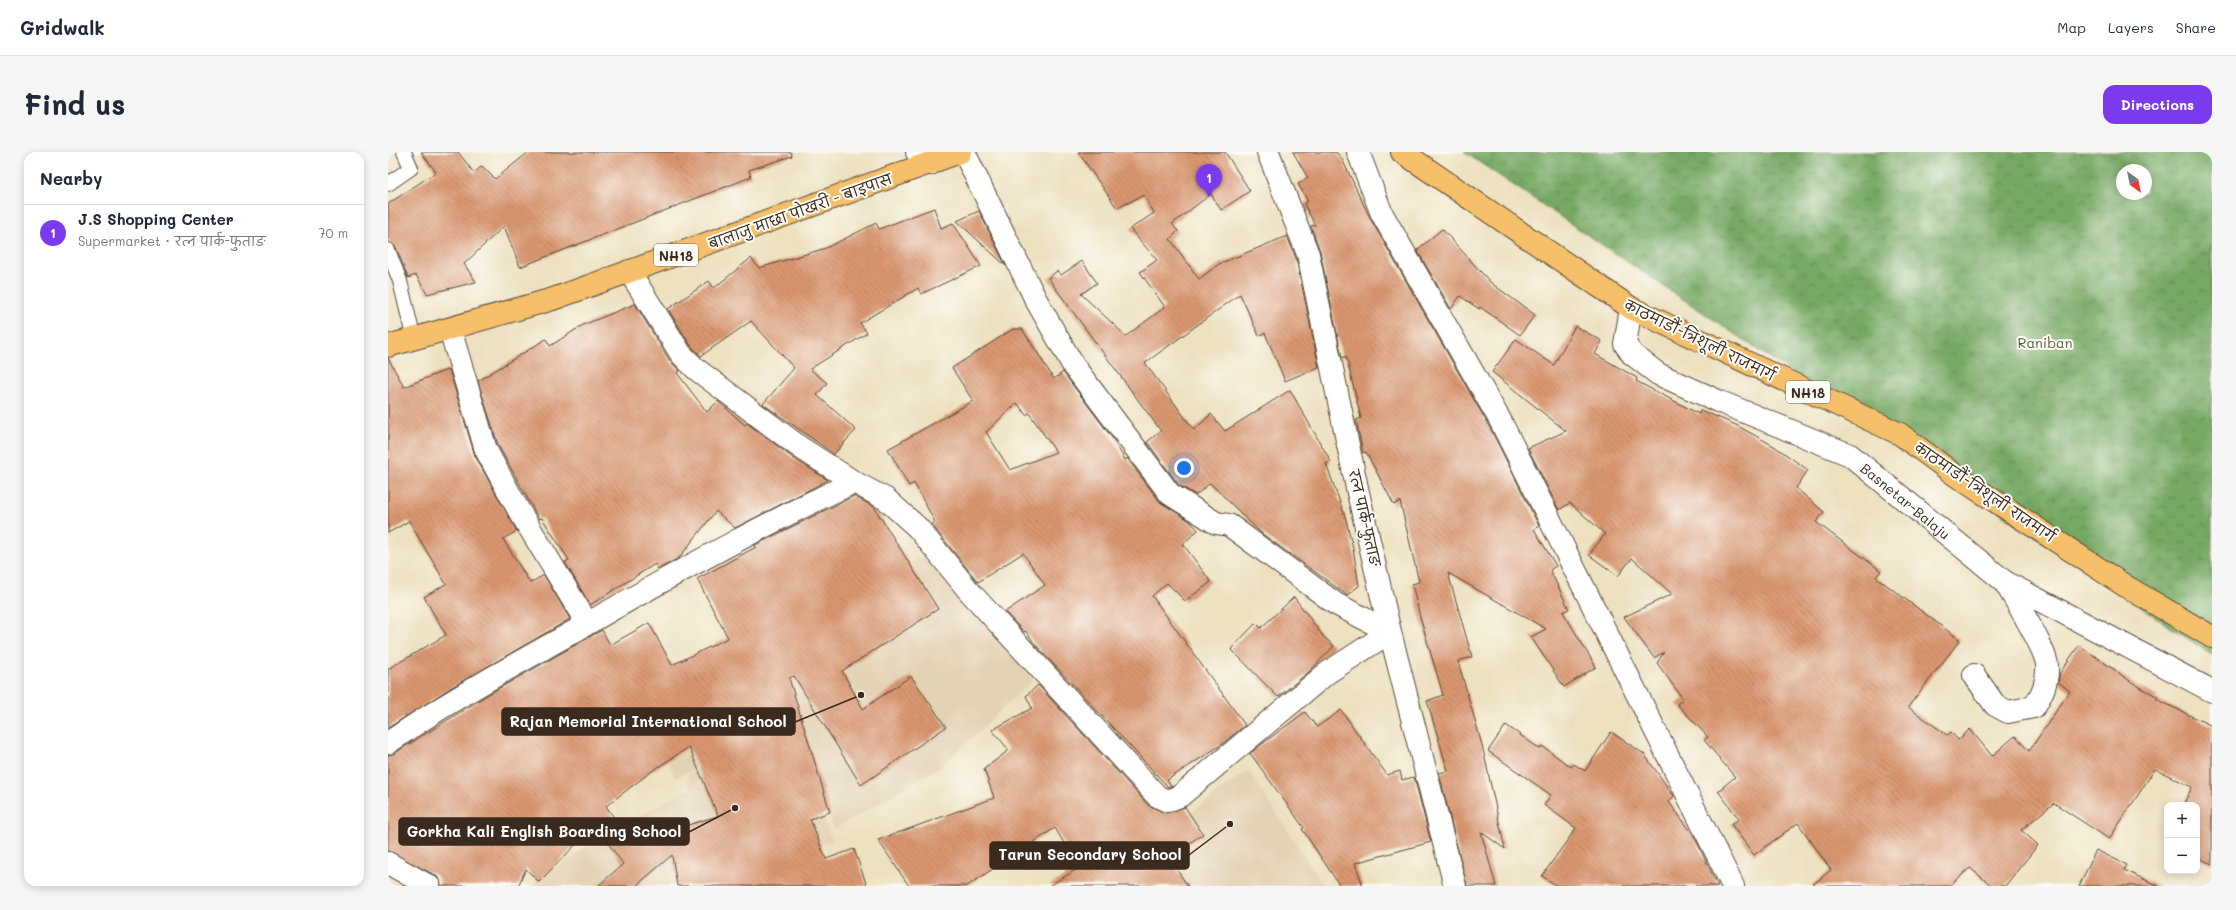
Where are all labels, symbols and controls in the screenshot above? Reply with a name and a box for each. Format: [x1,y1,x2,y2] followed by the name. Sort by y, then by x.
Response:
[20,15,105,40] text: Gridwalk
[2057,18,2086,37] text: Map
[2108,18,2154,37] text: Layers
[2176,18,2216,37] text: Share
[2103,85,2212,124] button: Directions
[24,86,125,122] text: Find us
[1196,164,1222,197] pin: 1
[2116,164,2152,200] north arrow
[40,167,102,189] text: Nearby
[705,167,897,256] street label: बालाजु माछा पोखरी - बाइपास
[78,209,234,229] text: J.S Shopping Center
[50,224,56,241] text: 1
[318,224,348,241] text: 70 m
[78,232,266,249] text: Supermarket · रत्न पार्क-फुताङ
[654,244,698,266] road number: NH18
[1620,292,1781,388] street label: काठमाडौं-त्रिशूली राजमार्ग
[2017,333,2073,352] park label: Raniban
[1786,381,1830,403] road number: NH18
[1909,435,2062,550] street label: काठमाडौं-त्रिशूली राजमार्ग
[1174,458,1194,478] your location
[1857,458,1955,543] street label: Basnetar-Balaju
[1343,467,1386,569] street label: रत्न पार्क-फुताङ
[502,708,795,735] callout: Rajan Memorial International School
[509,711,787,731] text: Rajan Memorial International School
[2164,802,2200,874] map controls
[2164,802,2200,838] button: +
[399,818,689,845] callout: Gorkha Kali English Boarding School
[407,821,681,841] text: Gorkha Kali English Boarding School
[2164,838,2200,874] button: −
[990,842,1189,869] callout: Tarun Secondary School
[999,844,1181,864] text: Tarun Secondary School

